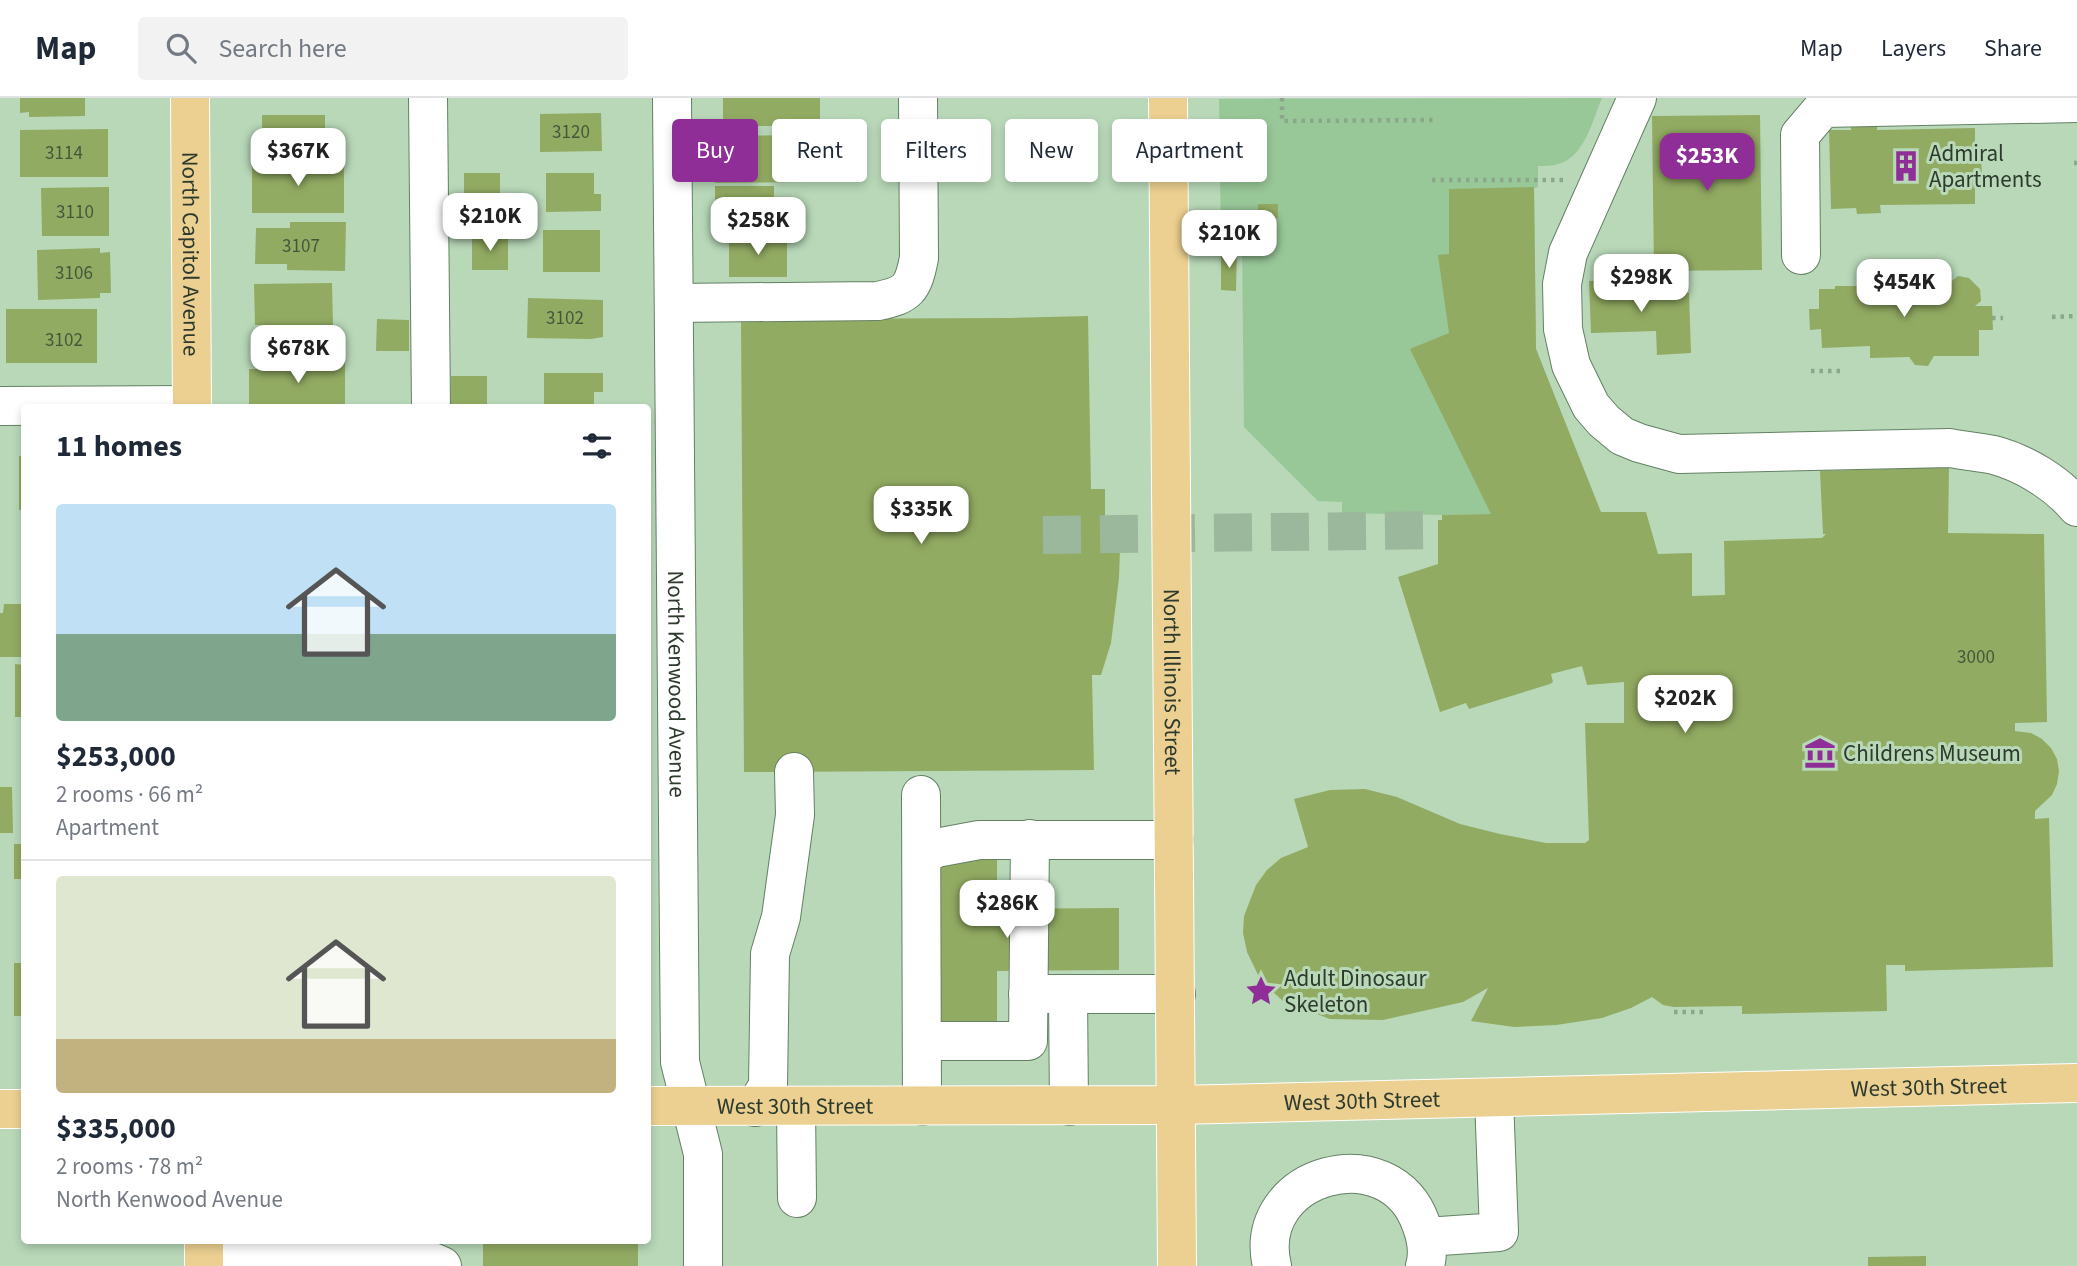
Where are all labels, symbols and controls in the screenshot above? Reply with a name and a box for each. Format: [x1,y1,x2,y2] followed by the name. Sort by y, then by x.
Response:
[138,17,628,80] search box
[35,25,96,72] text: Map
[162,29,200,67] icon: search
[218,30,347,67] text: Search here
[1800,31,1843,66] text: Map
[1881,31,1946,66] text: Layers
[1984,31,2042,66] text: Share
[552,119,590,146] house number: 3120
[672,119,758,182] chip: Buy
[772,119,867,182] chip: Rent
[881,119,991,182] chip: Filters
[1005,119,1098,182] chip: New
[1112,119,1267,182] chip: Apartment
[249,129,347,188] pin: $367K
[267,134,329,167] text: $367K
[1658,134,1756,193] pin: $253K
[1929,137,2042,196] place label: Admiral Apartments
[1676,139,1738,172] text: $253K
[45,140,83,167] house number: 3114
[1889,149,1923,183] building icon: Admiral Apartments
[174,151,208,356] street label: North Capitol Avenue
[441,194,539,253] pin: $210K
[709,198,807,257] pin: $258K
[56,199,94,226] house number: 3110
[459,199,521,232] text: $210K
[727,203,789,236] text: $258K
[1180,211,1278,270] pin: $210K
[1198,216,1260,249] text: $210K
[282,233,320,260] house number: 3107
[1592,254,1690,314] pin: $298K
[55,260,93,287] house number: 3106
[1610,260,1672,293] text: $298K
[1855,260,1953,319] pin: $454K
[1873,265,1935,298] text: $454K
[546,305,584,332] house number: 3102
[249,326,347,385] pin: $678K
[45,327,83,354] house number: 3102
[267,331,329,364] text: $678K
[56,425,182,468] text: 11 homes
[578,427,616,465] icon: filters
[872,486,970,546] pin: $335K
[890,492,952,525] text: $335K
[273,549,399,675] icon: home
[659,570,694,798] street label: North Kenwood Avenue
[1155,589,1190,776] street label: North Illinois Street
[1957,644,1995,671] house number: 3000
[1636,676,1734,735] pin: $202K
[1654,681,1716,714] text: $202K
[56,735,176,778] text: $253,000
[1803,736,1837,770] museum icon: Childrens Museum
[1843,737,2021,770] place label: Childrens Museum
[56,778,203,811] text: 2 rooms · 66 m²
[56,811,159,844] text: Apartment
[958,880,1056,940] pin: $286K
[976,886,1038,919] text: $286K
[273,921,399,1047] icon: home
[1284,962,1428,1021] place label: Adult Dinosaur Skeleton
[1244,974,1278,1008] place icon: Adult Dinosaur Skeleton
[1850,1068,2008,1105] street label: West 30th Street
[1283,1082,1441,1119] street label: West 30th Street
[717,1089,874,1122] street label: West 30th Street
[56,1107,176,1150] text: $335,000
[56,1150,203,1183] text: 2 rooms · 78 m²
[56,1183,283,1216] text: North Kenwood Avenue

